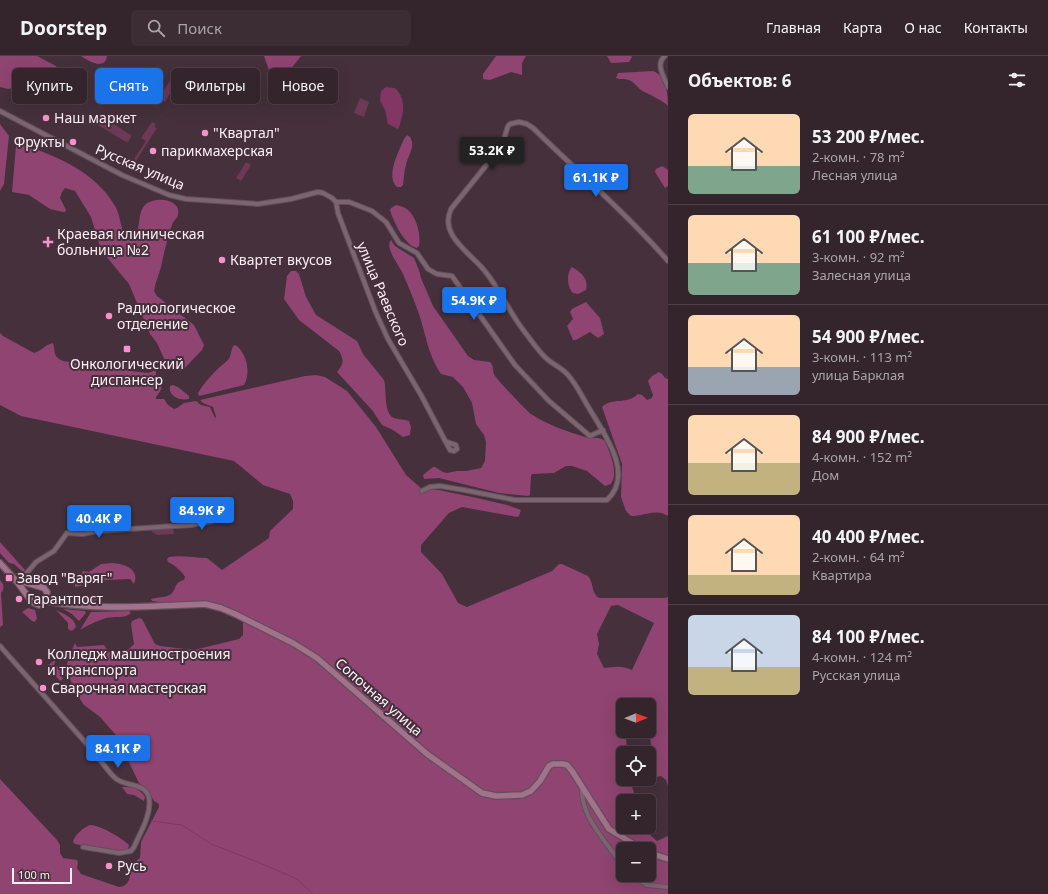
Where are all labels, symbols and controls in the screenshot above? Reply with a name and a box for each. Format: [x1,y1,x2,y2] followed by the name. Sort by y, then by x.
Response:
[131,10,411,46] search box
[20,15,107,41] text: Doorstep
[145,17,167,39] icon: search
[177,18,222,38] text: Поиск
[766,18,821,37] text: Главная
[843,18,882,37] text: Карта
[904,18,942,37] text: О нас
[964,18,1028,37] text: Контакты
[12,68,87,104] chip: Купить
[95,68,163,104] chip: Снять
[171,68,260,104] chip: Фильтры
[268,68,338,104] chip: Новое
[688,69,791,92] text: Объектов: 6
[1006,69,1028,91] icon: filters
[54,108,137,127] place label: Наш маркет
[41,113,51,123] marker: Наш маркет
[213,123,280,142] place label: "Квартал"
[812,125,925,148] text: 53 200 ₽/мес.
[200,128,210,138] marker: "Квартал"
[720,130,768,178] icon: home
[14,132,65,151] place label: Фрукты
[68,137,78,147] marker: Фрукты
[455,137,529,171] pin: 53.2K ₽
[93,139,188,194] street label: Русская улица
[161,141,273,160] place label: парикмахерская
[469,141,515,159] text: 53.2K ₽
[148,146,158,156] marker: парикмахерская
[812,148,905,166] text: 2-комн. · 78 m²
[559,164,633,198] pin: 61.1K ₽
[812,166,898,184] text: Лесная улица
[573,168,619,186] text: 61.1K ₽
[57,224,205,259] place label: Краевая клиническая больница №2
[812,225,925,248] text: 61 100 ₽/мес.
[720,231,768,279] icon: home
[42,236,54,248] marker: Краевая клиническая больница №2
[353,239,414,349] street label: улица Раевского
[812,248,905,266] text: 3-комн. · 92 m²
[230,250,332,269] place label: Квартет вкусов
[217,255,227,265] marker: Квартет вкусов
[812,266,911,284] text: Залесная улица
[437,287,511,321] pin: 54.9K ₽
[451,291,497,309] text: 54.9K ₽
[117,298,236,333] place label: Радиологическое отделение
[104,311,114,321] marker: Радиологическое отделение
[812,325,925,348] text: 54 900 ₽/мес.
[720,331,768,379] icon: home
[122,344,132,354] marker: Онкологический диспансер
[812,348,912,366] text: 3-комн. · 113 m²
[70,354,184,389] place label: Онкологический диспансер
[812,366,905,384] text: улица Барклая
[812,425,925,448] text: 84 900 ₽/мес.
[720,431,768,479] icon: home
[812,448,912,466] text: 4-комн. · 152 m²
[812,466,839,484] text: Дом
[165,497,239,531] pin: 84.9K ₽
[179,501,225,519] text: 84.9K ₽
[62,505,136,539] pin: 40.4K ₽
[76,509,122,527] text: 40.4K ₽
[812,525,925,548] text: 40 400 ₽/мес.
[720,531,768,579] icon: home
[812,548,905,566] text: 2-комн. · 64 m²
[812,566,872,584] text: Квартира
[17,568,112,587] place label: Завод "Варяг"
[4,573,14,583] marker: Завод "Варяг"
[27,589,103,608] place label: Гарантпост
[14,594,24,604] marker: Гарантпост
[812,625,925,648] text: 84 100 ₽/мес.
[720,631,768,679] icon: home
[47,644,231,679] place label: Колледж машиностроения и транспорта
[812,648,912,666] text: 4-комн. · 124 m²
[332,653,427,740] street label: Сопочная улица
[34,657,44,667] marker: Колледж машиностроения и транспорта
[812,666,900,684] text: Русская улица
[51,678,207,697] place label: Сварочная мастерская
[38,683,48,693] marker: Сварочная мастерская
[616,698,656,738] north arrow
[616,698,656,882] map controls
[81,735,155,769] pin: 84.1K ₽
[95,739,141,757] text: 84.1K ₽
[616,746,656,786] button: locate
[616,794,656,834] button: +
[616,842,656,882] button: −
[117,856,147,875] place label: Русь
[104,861,114,871] marker: Русь
[12,866,72,885] scale bar
[18,867,50,882] text: 100 m

